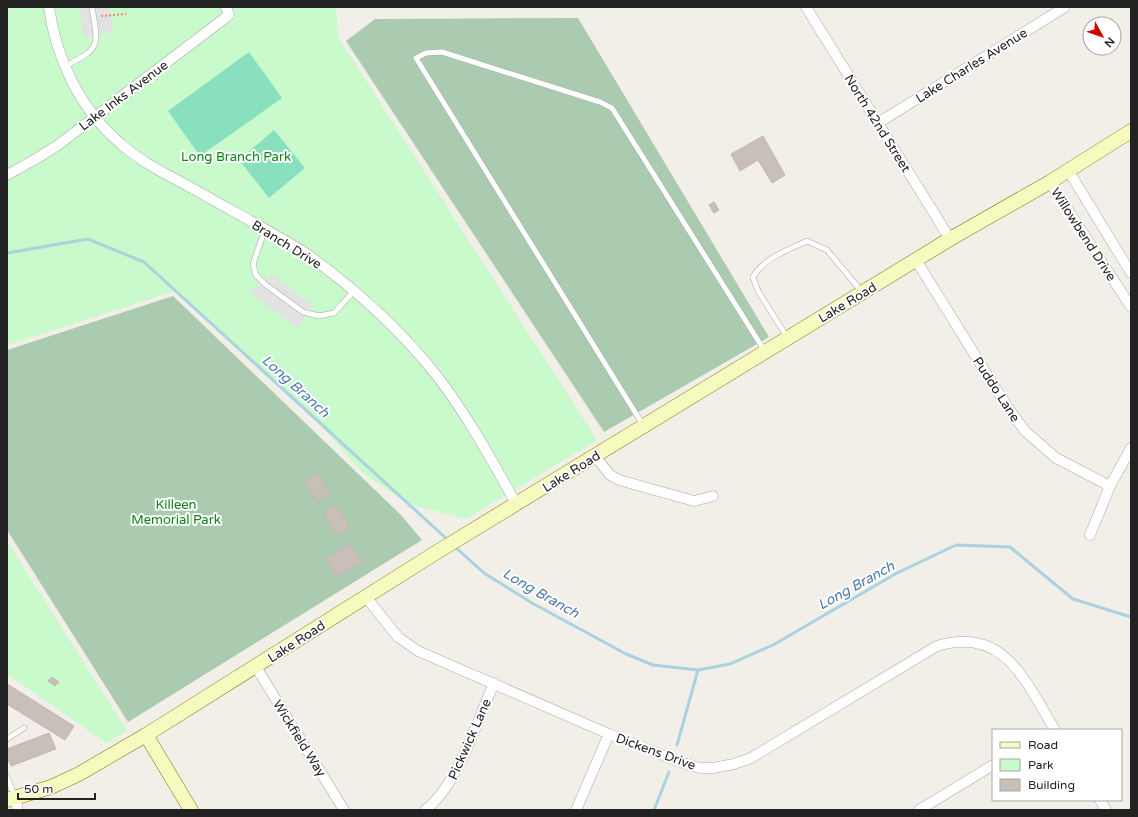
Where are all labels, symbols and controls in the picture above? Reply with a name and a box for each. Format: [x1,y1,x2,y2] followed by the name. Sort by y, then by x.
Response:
[1082,16,1122,56] north arrow
[913,25,1030,107] street label: Lake Charles Avenue
[1101,35,1117,50] text: N
[76,57,171,134] street label: Lake Inks Avenue
[841,72,914,175] street label: North 42nd Street
[181,149,291,165] park label: Long Branch Park
[1047,185,1119,284] street label: Willowbend Drive
[249,217,324,273] street label: Branch Drive
[815,279,880,326] street label: Lake Road
[258,352,333,421] water label: Long Branch
[969,354,1023,425] street label: Puddo Lane
[540,448,603,496] street label: Lake Road
[131,497,221,528] park label: Killeen Memorial Park
[815,557,898,613] water label: Long Branch
[500,565,582,622] water label: Long Branch
[265,617,328,666] street label: Lake Road
[445,696,495,782] street label: Pickwick Lane
[269,697,329,780] street label: Wickfield Way
[992,729,1122,801] legend
[614,730,698,774] street label: Dickens Drive
[1028,738,1058,752] text: Road
[1028,758,1054,772] text: Park
[18,775,95,801] scale bar
[1028,778,1075,792] text: Building
[24,782,53,796] text: 50 m

